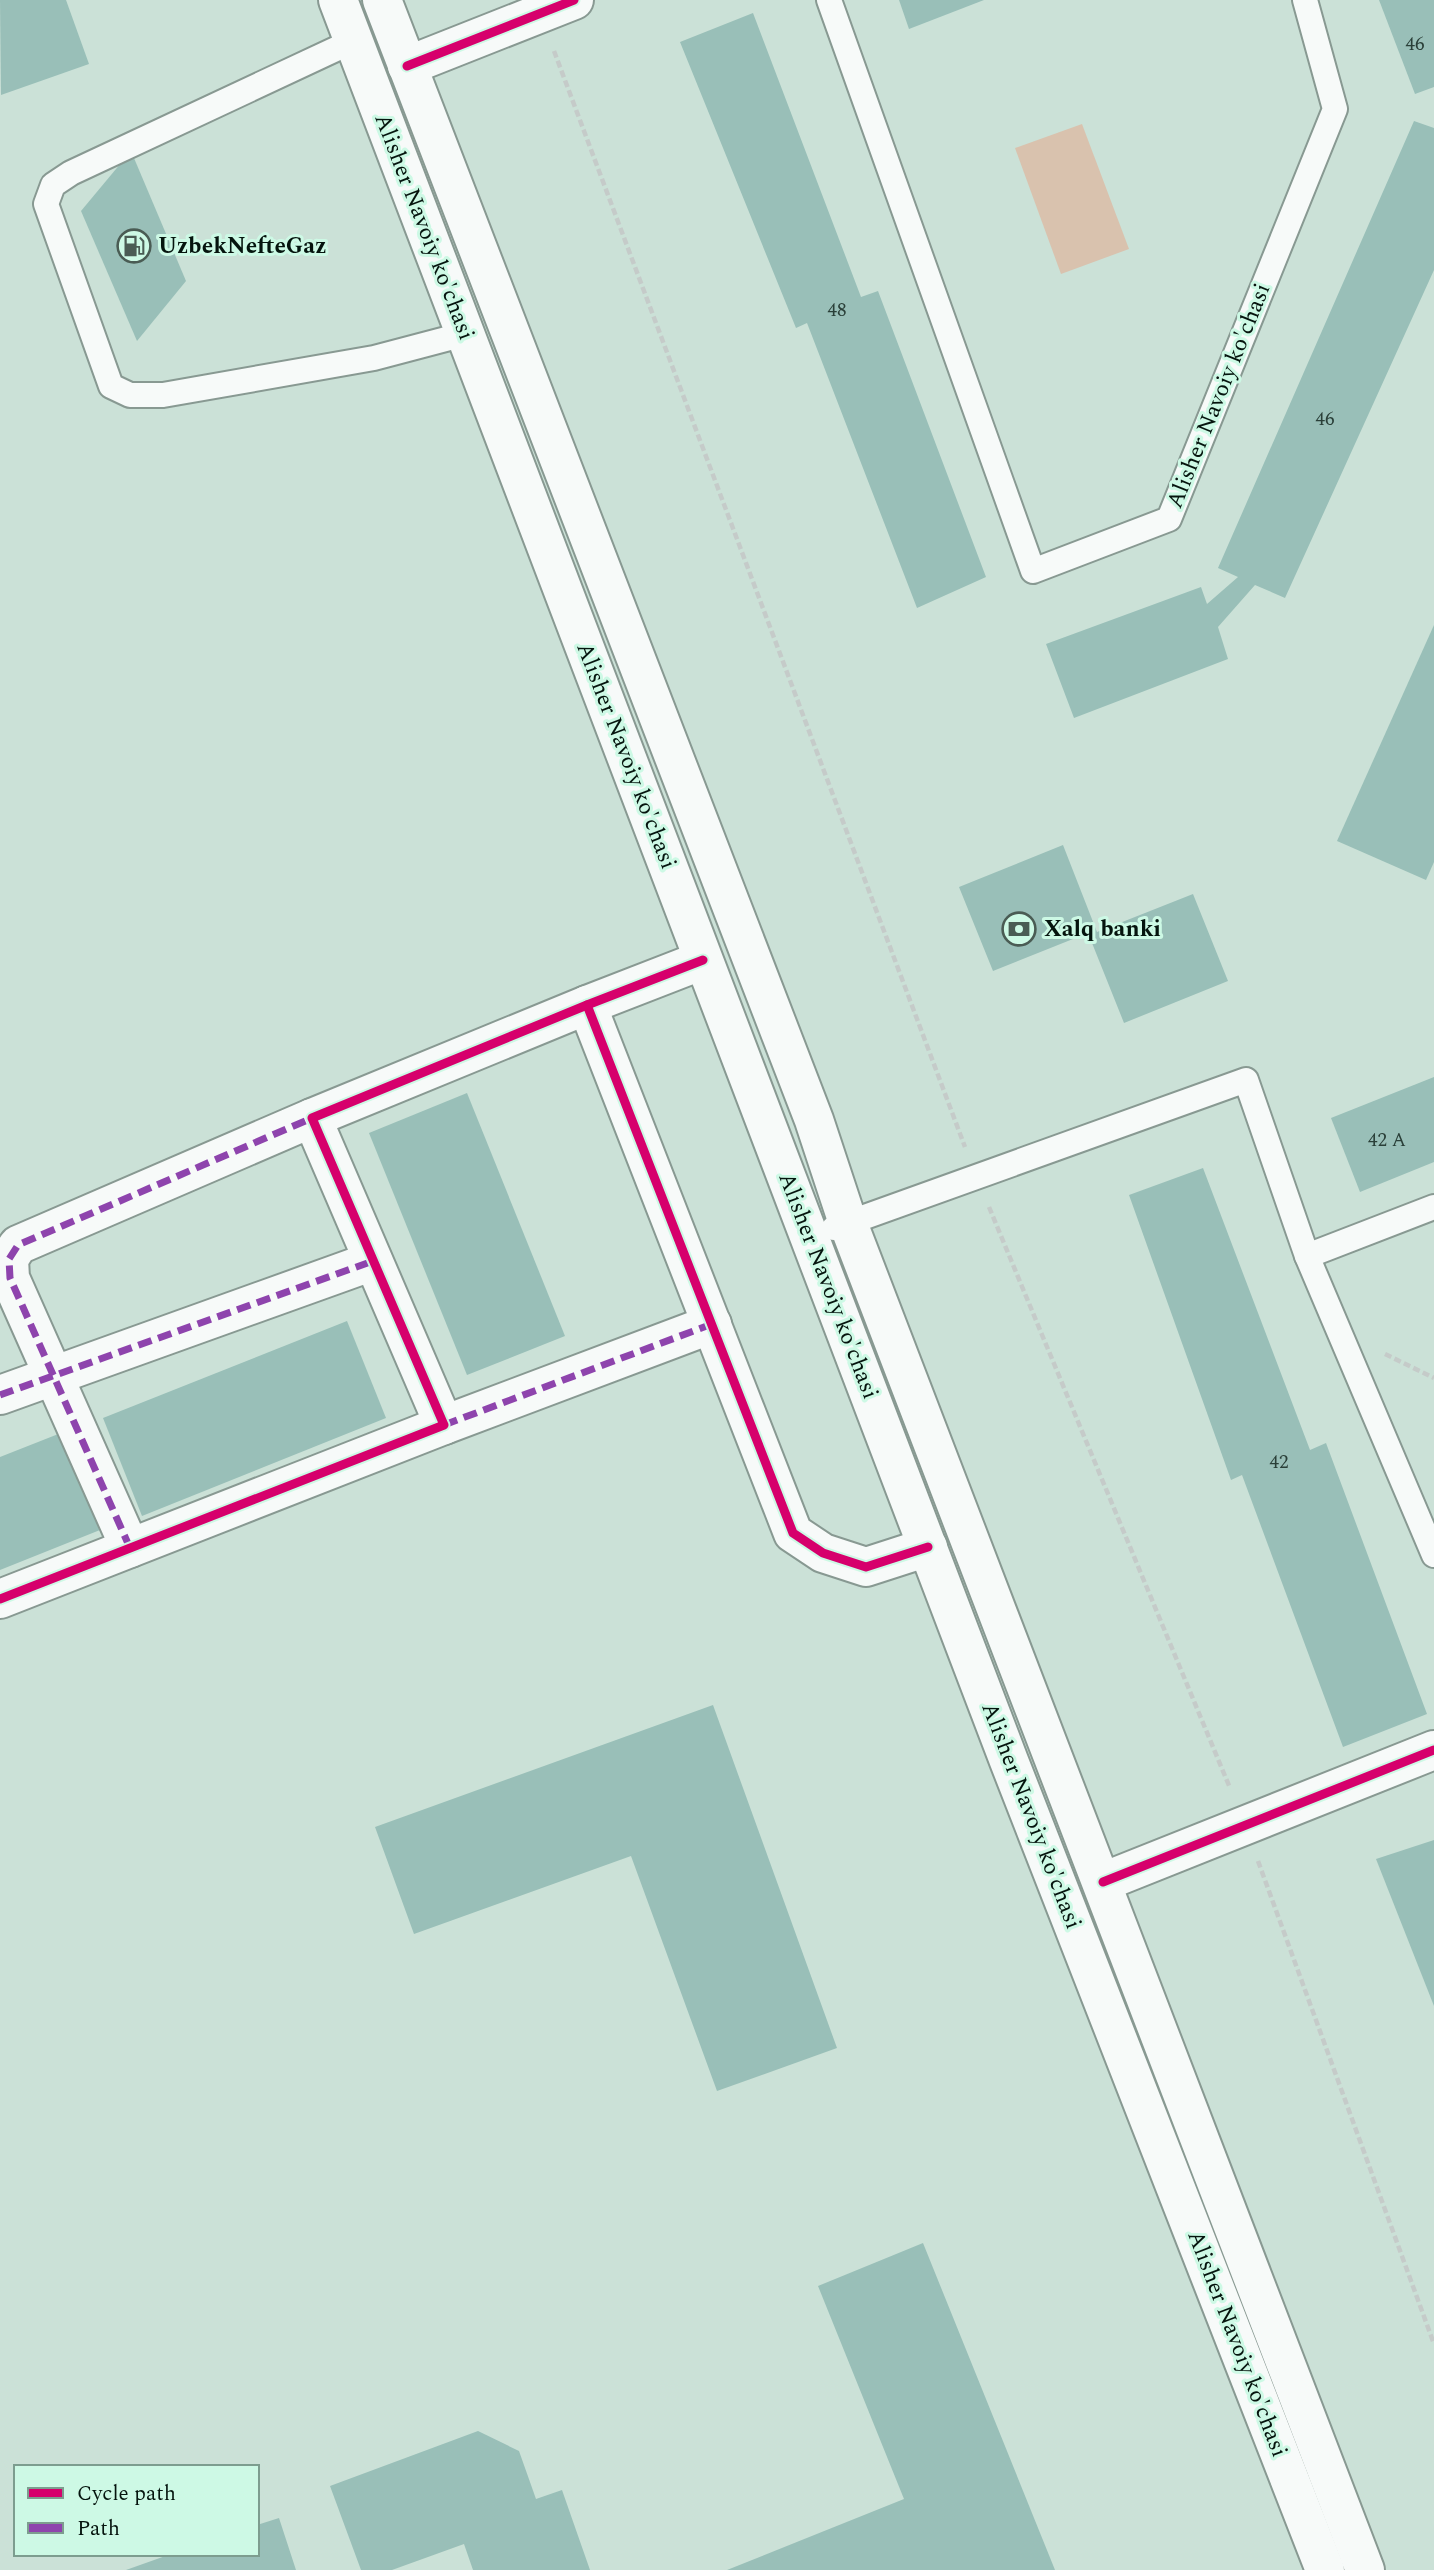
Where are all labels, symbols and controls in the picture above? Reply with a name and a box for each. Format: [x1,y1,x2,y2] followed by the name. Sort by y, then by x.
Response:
[1405,30,1425,59] house number: 46
[365,109,483,345] street label: Alisher Navoiy ko'chasi
[115,227,153,265] fuel station icon: UzbekNefteGaz
[158,229,327,264] place label: UzbekNefteGaz
[1158,278,1280,514] street label: Alisher Navoiy ko'chasi
[827,296,847,325] house number: 48
[1315,405,1335,434] house number: 46
[567,638,685,874] street label: Alisher Navoiy ko'chasi
[1000,910,1038,948] bank icon: Xalq banki
[1044,912,1161,947] place label: Xalq banki
[1368,1126,1406,1155] house number: 42 А
[769,1168,887,1404] street label: Alisher Navoiy ko'chasi
[1269,1448,1289,1477] house number: 42
[972,1698,1090,1934] street label: Alisher Navoiy ko'chasi
[1178,2226,1296,2462] street label: Alisher Navoiy ko'chasi
[14,2465,259,2556] legend
[77,2478,176,2510] text: Cycle path
[77,2513,120,2545] text: Path

